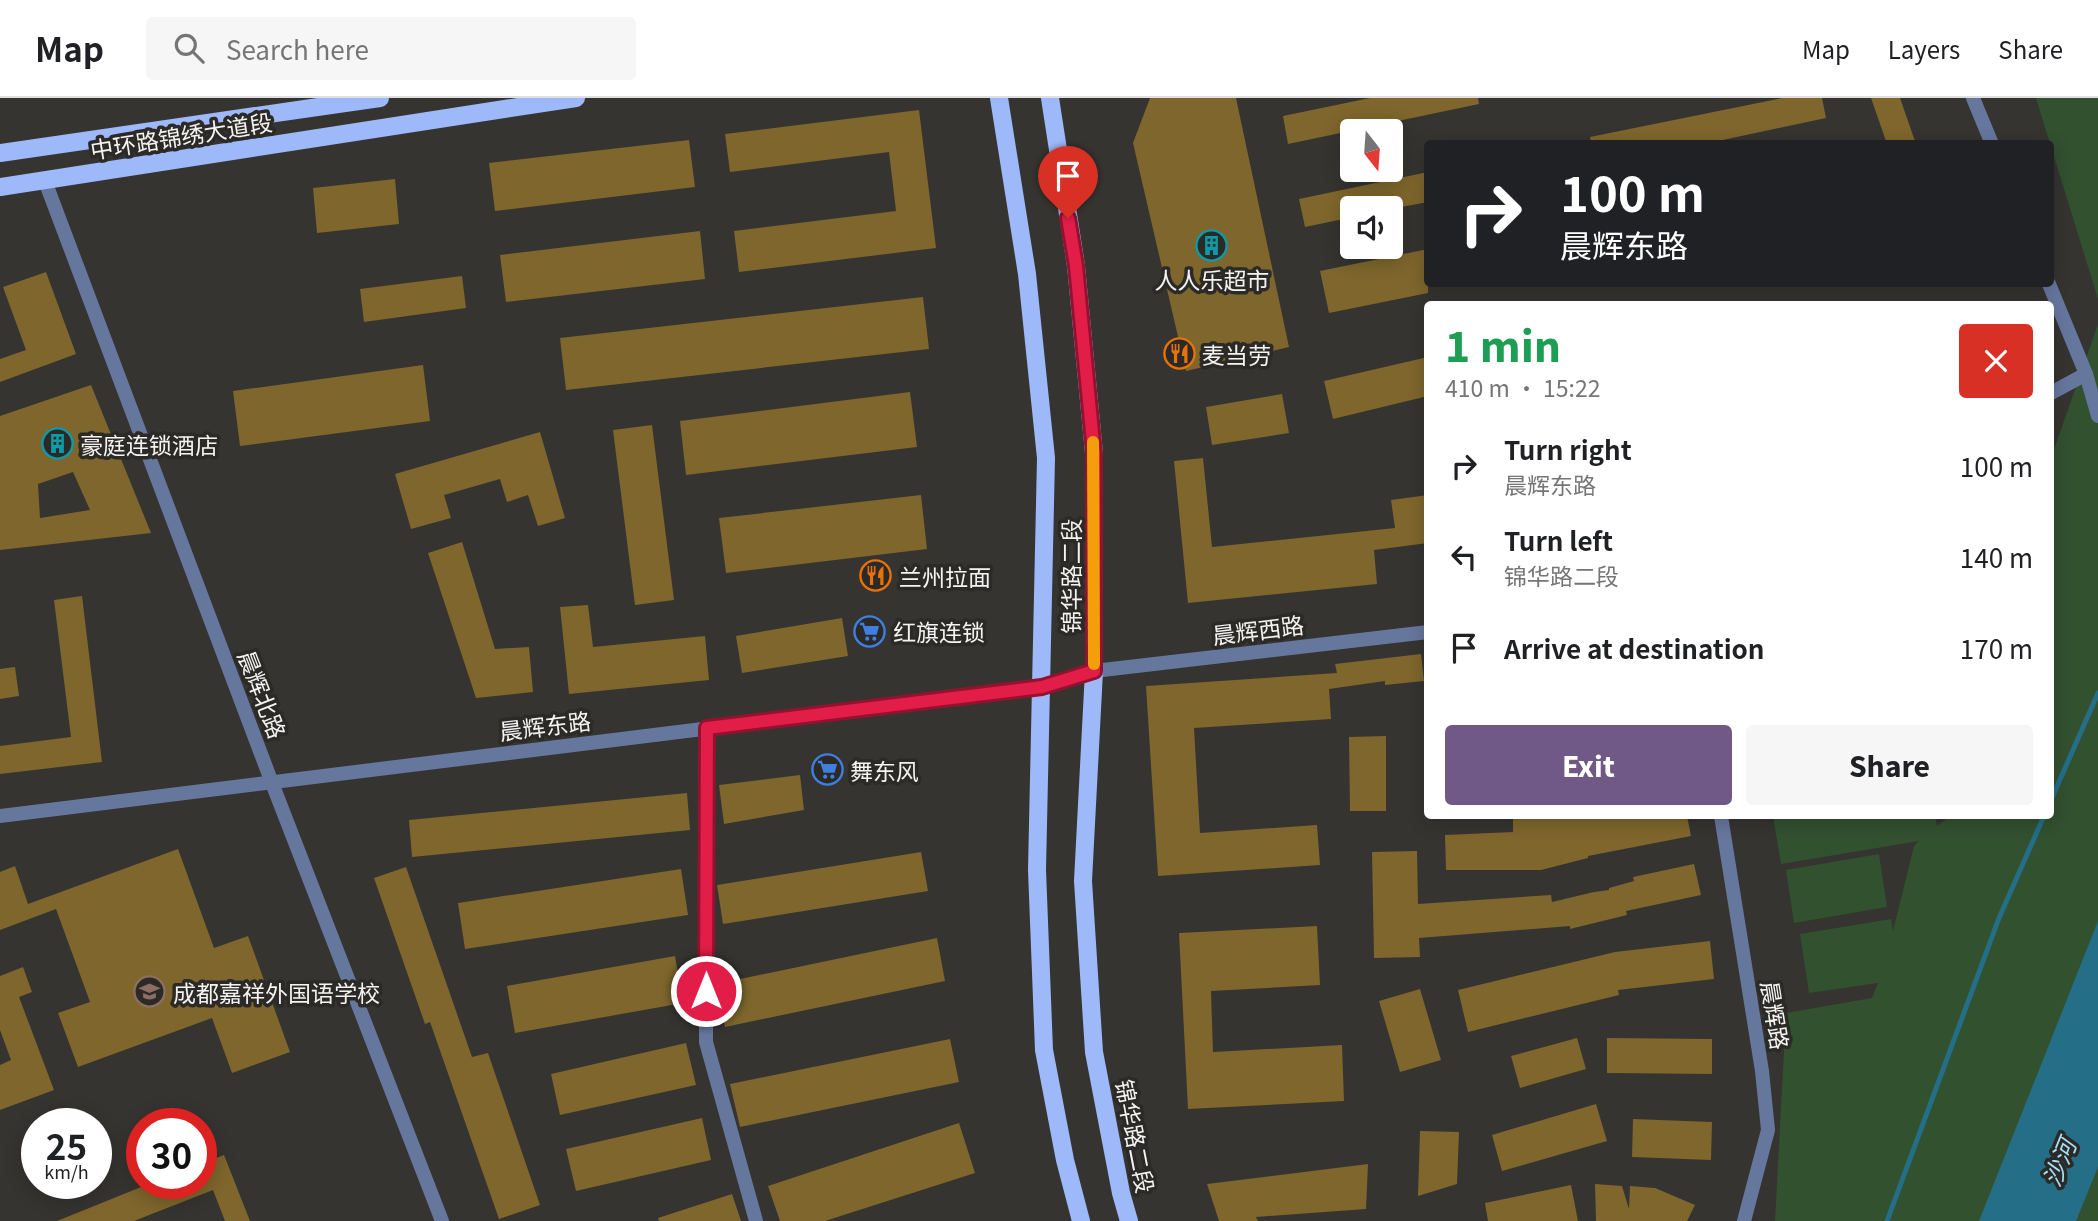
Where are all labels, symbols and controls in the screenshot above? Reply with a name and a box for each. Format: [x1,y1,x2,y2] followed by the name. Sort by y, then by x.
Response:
[146,17,636,80] search box
[35,24,104,72] text: Map
[170,29,208,67] icon: search
[226,30,369,67] text: Search here
[1802,31,1850,66] text: Map
[1888,31,1960,66] text: Layers
[1998,31,2063,66] text: Share
[87,104,275,166] street label: 中环路锦绣大道段
[1340,119,1404,182] north arrow
[1340,119,1403,259] map controls
[1038,146,1098,218] pin
[1560,155,1705,226] text: 100 m
[1049,157,1087,195] icon: arrive
[1445,168,1536,259] icon: right
[1340,196,1403,259] button: sound
[1560,221,1688,267] text: 晨辉东路
[1195,228,1229,262] building icon: 人人乐超市
[1155,262,1270,296] place label: 人人乐超市
[1445,313,1561,374] text: 1 min
[1959,324,2033,398] button: close
[1162,337,1196,371] restaurant icon: 麦当劳
[1202,337,1271,371] place label: 麦当劳
[1445,370,1601,404] text: 410 m · 15:22
[40,427,74,461] building icon: 豪庭连锁酒店
[80,427,218,461] place label: 豪庭连锁酒店
[1504,430,1632,467] text: Turn right
[1445,447,1483,485] icon: right
[1960,447,2033,484] text: 100 m
[1504,467,1596,501] text: 晨辉东路
[1053,519,1087,634] street label: 锦华路二段
[1504,521,1613,558] text: Turn left
[1445,538,1483,576] icon: left
[1960,538,2033,575] text: 140 m
[1504,558,1619,592] text: 锦华路二段
[859,559,893,593] restaurant icon: 兰州拉面
[899,559,991,593] place label: 兰州拉面
[1210,607,1306,651] street label: 晨辉西路
[853,614,887,648] supermarket icon: 红旗连锁
[893,614,985,648] place label: 红旗连锁
[1445,629,1483,667] icon: arrive
[1504,629,1765,666] text: Arrive at destination
[1960,629,2033,666] text: 170 m
[231,645,295,743] street label: 晨辉北路
[497,703,593,747] street label: 晨辉东路
[1445,725,1732,805] button: Exit
[1746,725,2033,805] button: Share
[810,753,844,787] supermarket icon: 舞东风
[850,753,919,787] place label: 舞东风
[669,954,743,1028] position arrow
[133,975,167,1009] school or university icon: 成都嘉祥外国语学校
[173,975,380,1009] place label: 成都嘉祥外国语学校
[1754,978,1798,1052] street label: 晨辉路
[1108,1076,1164,1196] street label: 锦华路二段
[126,1108,217,1199] speed limit sign: 30
[46,1119,87,1170] text: 25
[2033,1129,2085,1191] water label: 沙河
[44,1158,89,1184] text: km/h

